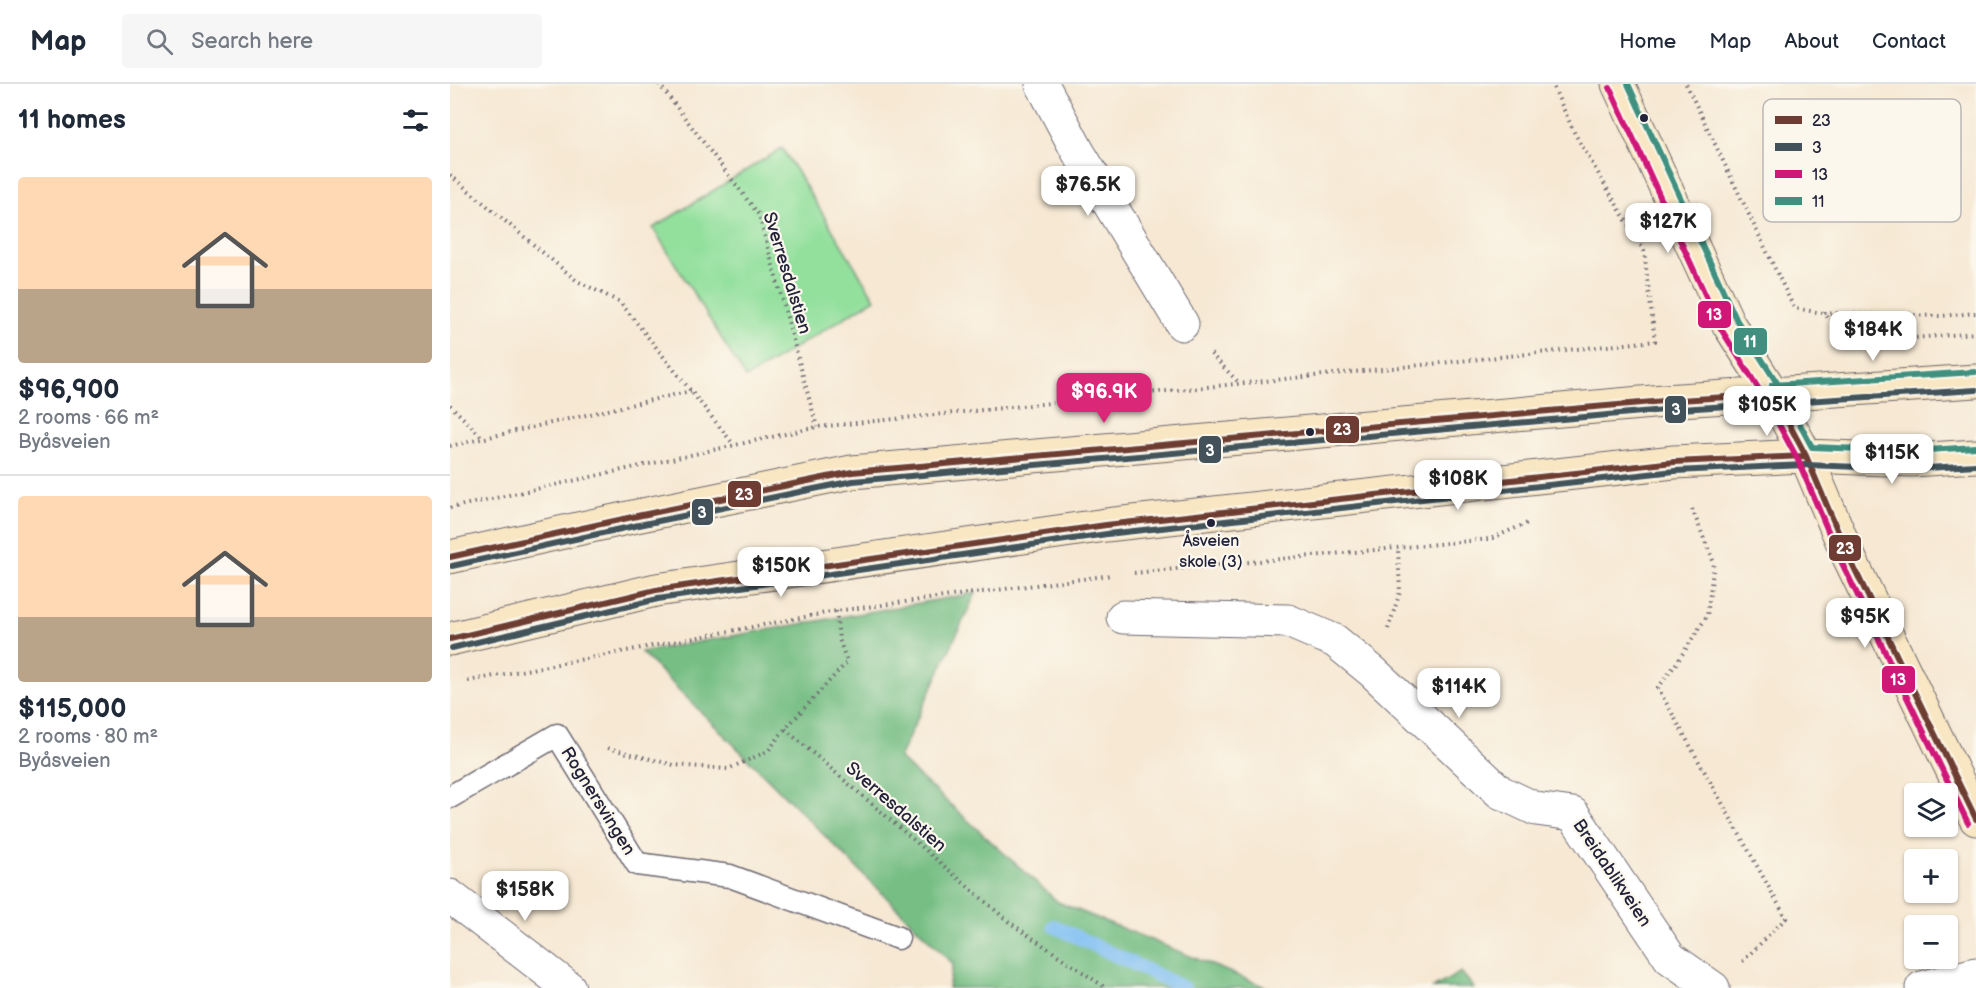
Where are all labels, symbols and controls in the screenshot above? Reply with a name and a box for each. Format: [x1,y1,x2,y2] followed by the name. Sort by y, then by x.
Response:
[122,14,542,68] search box
[30,25,86,58] text: Map
[143,25,176,58] icon: search
[191,28,313,55] text: Search here
[1619,29,1676,54] text: Home
[1709,29,1751,54] text: Map
[1784,29,1839,54] text: About
[1872,29,1946,54] text: Contact
[1763,99,1961,222] legend
[399,104,432,137] icon: filters
[18,105,126,136] text: 11 homes
[1638,112,1650,124] unlabelled marker
[1812,112,1831,131] text: 23
[1812,139,1822,158] text: 3
[1039,166,1137,217] pin: $76.5K
[1812,166,1828,185] text: 13
[1055,173,1121,197] text: $76.5K
[1812,193,1824,212] text: 11
[1626,203,1710,254] pin: $127K
[759,210,815,336] street label: Sverresdalstien
[1639,210,1697,234] text: $127K
[171,216,279,324] icon: home
[1697,300,1732,329] line badge: 13
[1706,306,1722,325] text: 13
[1831,311,1915,362] pin: $184K
[1844,318,1903,342] text: $184K
[1733,327,1768,356] line badge: 11
[1743,333,1757,352] text: 11
[1055,373,1153,424] pin: $96.9K
[18,375,120,406] text: $96,900
[1071,380,1137,404] text: $96.9K
[1725,386,1809,437] pin: $105K
[1737,393,1797,417] text: $105K
[1664,395,1687,424] line badge: 3
[1671,401,1681,420] text: 3
[18,406,159,430] text: 2 rooms · 66 m²
[1325,415,1360,444] line badge: 23
[1333,421,1351,440] text: 23
[1304,426,1316,438] unlabelled marker
[18,430,110,454] text: Byåsveien
[1850,434,1934,485] pin: $115K
[1198,435,1222,464] line badge: 3
[1864,441,1920,465] text: $115K
[1205,442,1215,461] text: 3
[1416,460,1500,511] pin: $108K
[1428,467,1488,491] text: $108K
[727,480,762,508] line badge: 23
[735,486,753,505] text: 23
[691,498,714,526] line badge: 3
[697,504,707,523] text: 3
[1205,517,1217,529] marker: Åsveien skole (3)
[1179,530,1243,572] place label: Åsveien skole (3)
[1828,534,1862,562] line badge: 23
[171,535,279,643] icon: home
[1836,540,1854,559] text: 23
[739,547,823,598] pin: $150K
[751,554,811,578] text: $150K
[1829,598,1901,649] pin: $95K
[1840,605,1890,629] text: $95K
[1881,665,1916,694] line badge: 13
[1417,668,1501,719] pin: $114K
[1890,671,1906,690] text: 13
[1431,675,1487,699] text: $114K
[18,694,126,725] text: $115,000
[18,725,158,749] text: 2 rooms · 80 m²
[556,743,640,859] street label: Rognersvingen
[18,749,110,773] text: Byåsveien
[841,758,951,856] street label: Sverresdalstien
[1904,783,1958,969] map controls
[1904,783,1958,837] button: layers
[1568,815,1656,931] street label: Breidablikveien
[1904,849,1958,903] button: +
[483,871,567,922] pin: $158K
[496,878,554,902] text: $158K
[1904,915,1958,969] button: −

